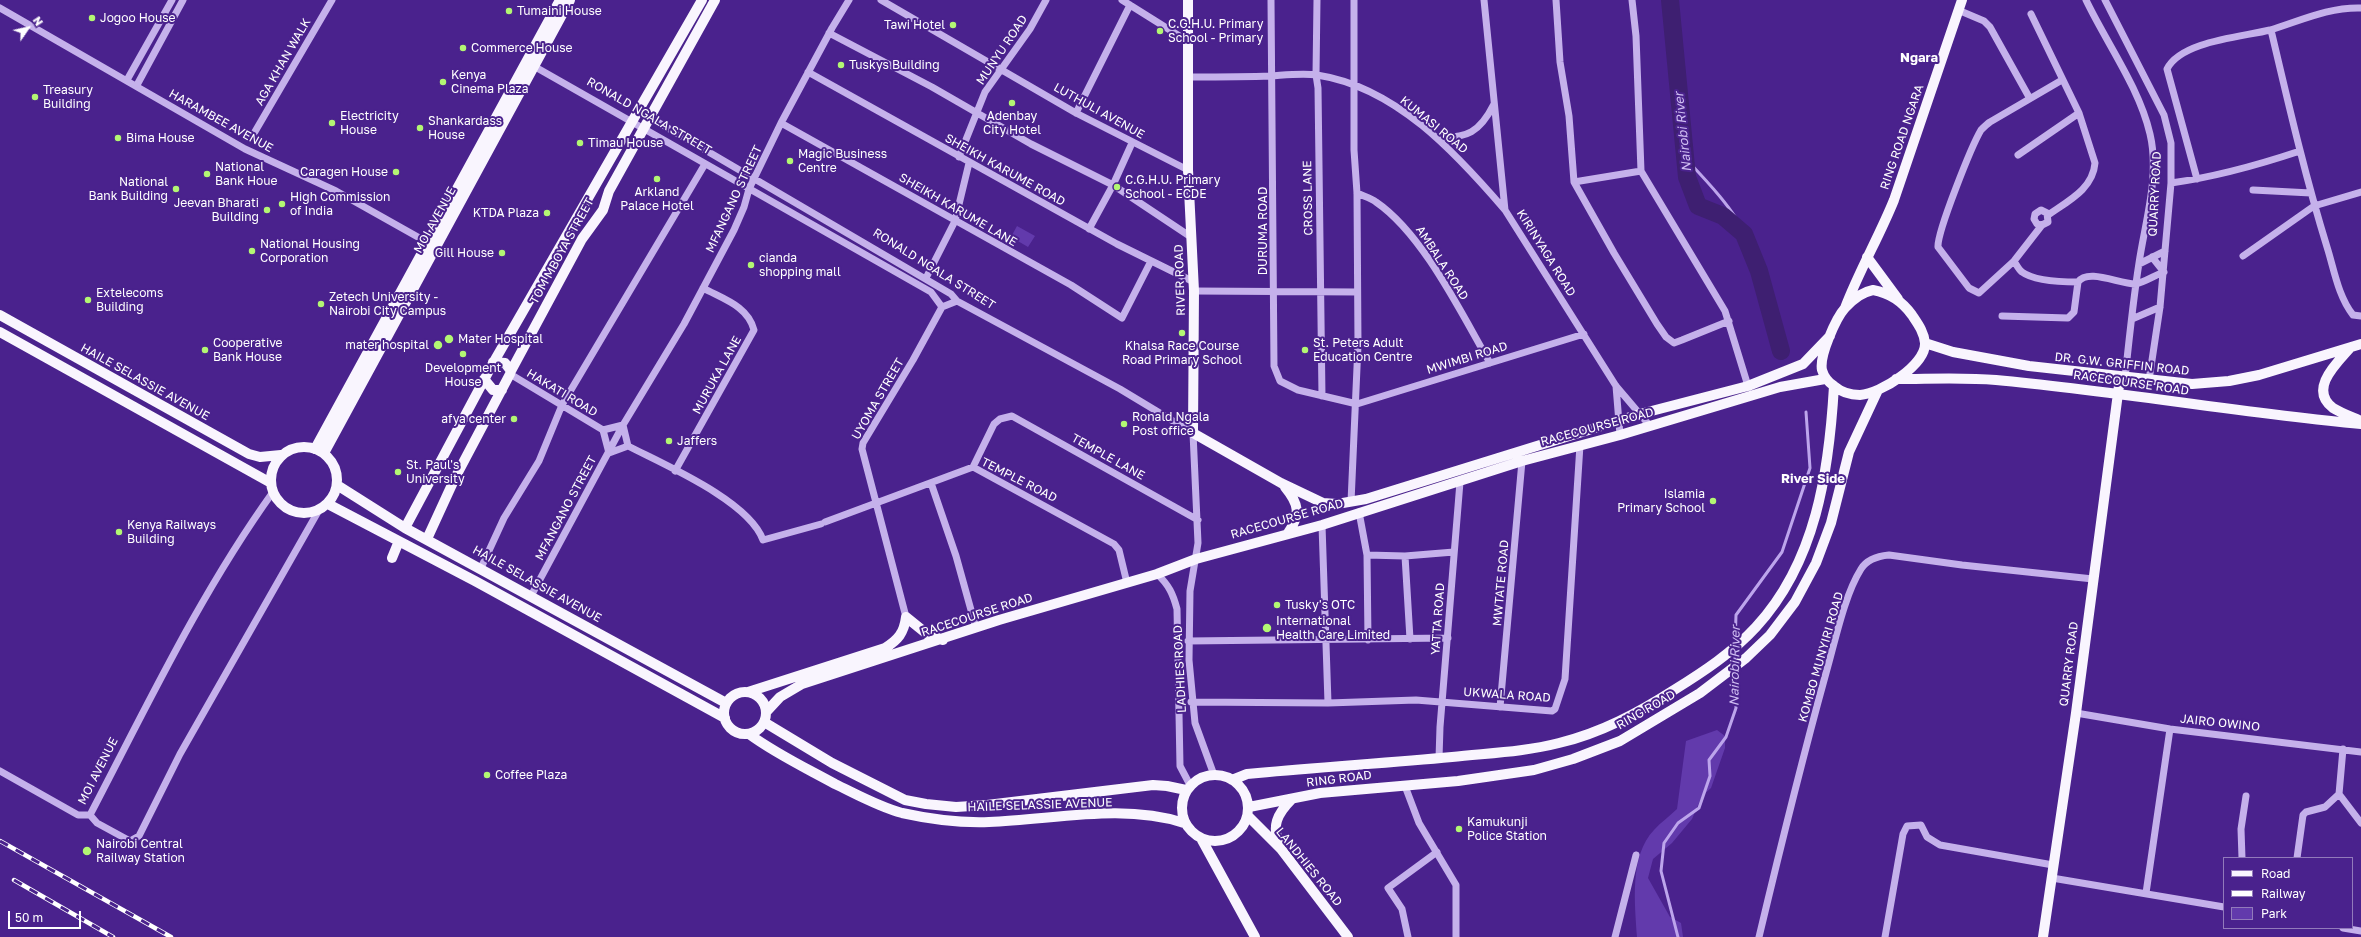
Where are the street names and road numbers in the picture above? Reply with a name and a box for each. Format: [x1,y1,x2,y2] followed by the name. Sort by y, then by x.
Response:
[973,12,1031,88] street label: MUNYU ROAD
[252,16,314,108] street label: AGA KHAN WALK
[584,74,714,158] street label: RONALD NGALA STREET
[1051,80,1147,142] street label: LUTHULI AVENUE
[1877,82,1927,192] street label: RING ROAD NGARA
[166,86,276,156] street label: HARAMBEE AVENUE
[1397,93,1471,157] street label: KUMASI ROAD
[942,131,1068,209] street label: SHEIKH KARUME ROAD
[703,143,765,255] street label: MFANGANO STREET
[2146,151,2164,237] street label: QUARRY ROAD
[1300,160,1316,236] street label: CROSS LANE
[896,170,1020,250] street label: SHEIKH KARUME LANE
[411,184,459,256] street label: MOI AVENUE
[1256,187,1270,275] street label: DURUMA ROAD
[527,195,597,307] street label: TOM MBOYA STREET
[1513,207,1579,299] street label: KIRINYAGA ROAD
[1413,223,1471,303] street label: AMBALA ROAD
[870,225,998,313] street label: RONALD NGALA STREET
[1172,244,1188,316] street label: RIVER ROAD
[690,333,744,417] street label: MURUKA LANE
[1425,339,1509,377] street label: MWIMBI ROAD
[78,341,212,423] street label: HAILE SELASSIE AVENUE
[2054,350,2190,378] street label: DR. G.W. GRIFFIN ROAD
[849,356,907,442] street label: UYOMA STREET
[524,366,600,420] street label: HAKATI ROAD
[2072,368,2190,398] street label: RACECOURSE ROAD
[1539,405,1655,449] street label: RACECOURSE ROAD
[1069,431,1147,483] street label: TEMPLE LANE
[532,453,600,563] street label: MFANGANO STREET
[979,455,1059,505] street label: TEMPLE ROAD
[1229,496,1345,542] street label: RACECOURSE ROAD
[1490,539,1512,627] street label: MWTATE ROAD
[470,543,604,625] street label: HAILE SELASSIE AVENUE
[1428,582,1448,656] street label: YATTA ROAD
[919,590,1035,640] street label: RACECOURSE ROAD
[1795,590,1847,724] street label: KOMBO MUNYIRI ROAD
[2057,621,2081,707] street label: QUARRY ROAD
[1171,625,1189,713] street label: LADHIES ROAD
[1463,685,1551,705] street label: UKWALA ROAD
[1614,687,1678,733] street label: RING ROAD
[2179,712,2261,734] street label: JAIRO OWINO
[75,735,121,807] street label: MOI AVENUE
[1305,768,1373,790] street label: RING ROAD
[967,795,1113,815] street label: HAILE SELASSIE AVENUE
[1273,825,1345,909] street label: LANDHIES ROAD

